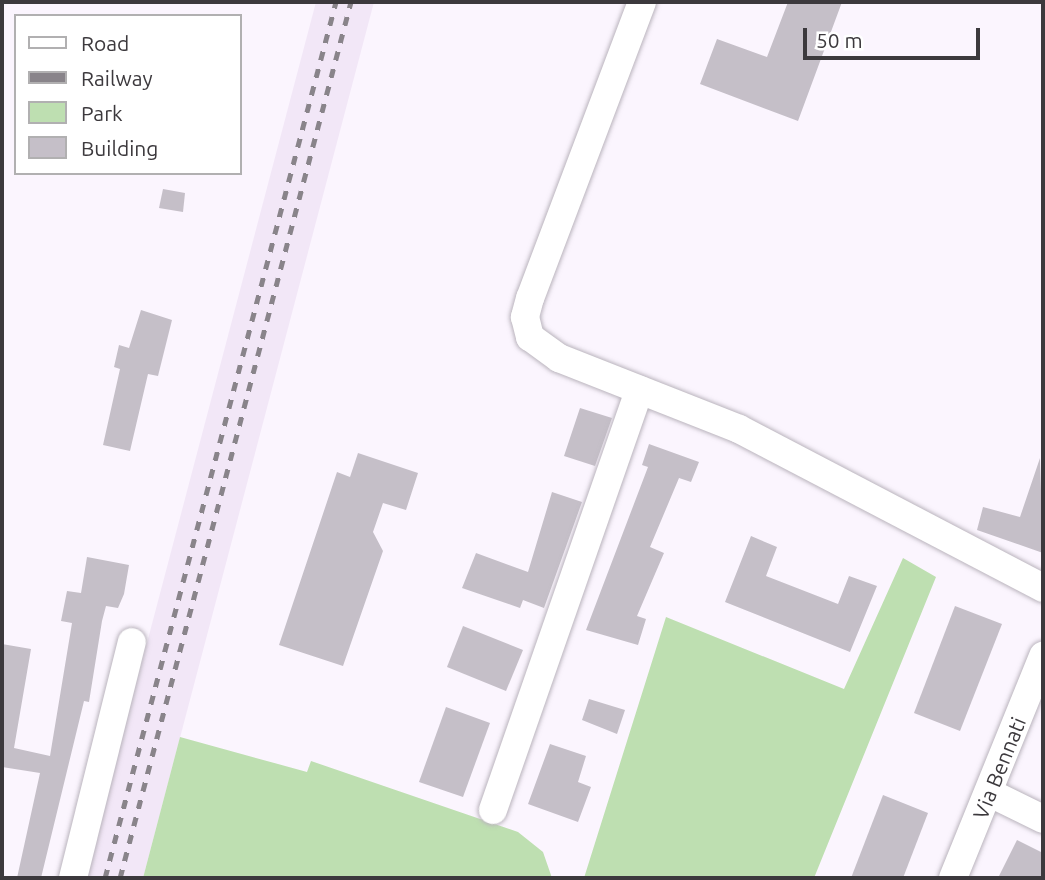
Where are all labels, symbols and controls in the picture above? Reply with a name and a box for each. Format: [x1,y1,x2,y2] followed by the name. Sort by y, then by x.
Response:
[14,14,242,175] legend
[807,14,984,58] scale bar
[816,28,863,52] text: 50 m
[81,31,129,55] text: Road
[81,66,153,90] text: Railway
[81,101,123,125] text: Park
[81,136,158,160] text: Building
[967,713,1031,823] street label: Via Bennati

